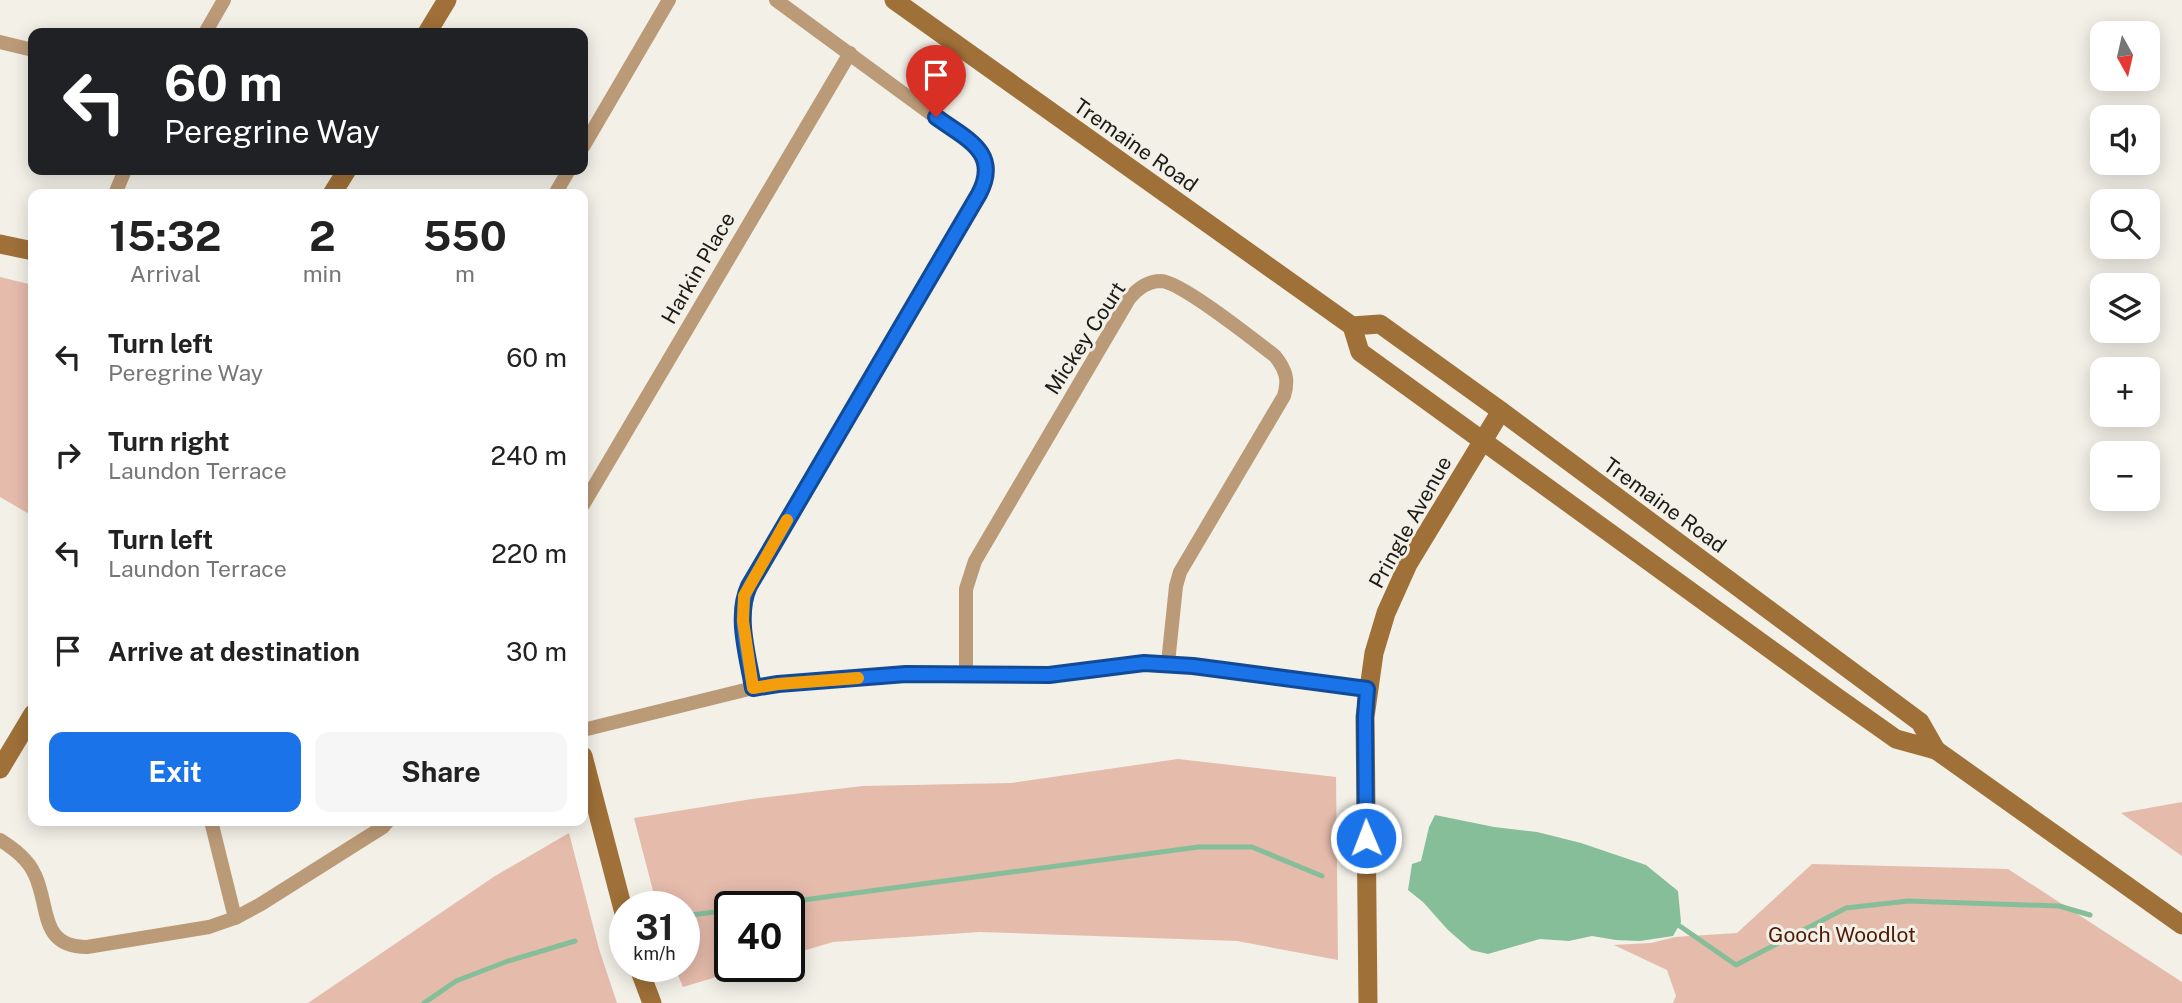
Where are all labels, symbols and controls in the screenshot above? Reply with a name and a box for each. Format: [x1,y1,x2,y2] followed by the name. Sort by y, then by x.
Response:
[2090,21,2160,91] north arrow
[2090,21,2160,511] map controls
[906,45,966,117] pin
[164,54,283,112] text: 60 m
[49,56,140,147] icon: left
[917,56,955,94] icon: arrive
[1069,93,1203,197] street label: Tremaine Road
[2090,105,2160,175] button: sound
[164,113,380,150] text: Peregrine Way
[2090,189,2160,259] button: search
[656,208,740,328] street label: Harkin Place
[109,211,221,260] text: 15:32
[309,211,336,260] text: 2
[423,211,507,260] text: 550
[130,260,201,287] text: Arrival
[303,260,342,287] text: min
[455,260,475,287] text: m
[2090,273,2160,343] button: layers
[1039,277,1131,399] street label: Mickey Court
[108,328,213,359] text: Turn left
[49,338,87,376] icon: left
[506,342,567,373] text: 60 m
[2090,357,2160,427] button: +
[108,359,263,386] text: Peregrine Way
[108,426,230,457] text: Turn right
[49,436,87,474] icon: right
[490,440,567,471] text: 240 m
[2090,441,2160,511] button: −
[1363,452,1457,592] street label: Pringle Avenue
[1599,452,1731,558] street label: Tremaine Road
[108,457,287,484] text: Laundon Terrace
[108,524,213,555] text: Turn left
[49,534,87,572] icon: left
[491,538,567,569] text: 220 m
[108,555,287,582] text: Laundon Terrace
[49,632,87,670] icon: arrive
[108,636,360,667] text: Arrive at destination
[506,636,567,667] text: 30 m
[49,732,301,812] button: Exit
[315,732,567,812] button: Share
[1329,801,1403,875] position arrow
[714,891,805,982] speed limit sign: 40
[635,907,674,948] text: 31
[1768,922,1916,947] park label: Gooch Woodlot
[633,943,676,964] text: km/h

